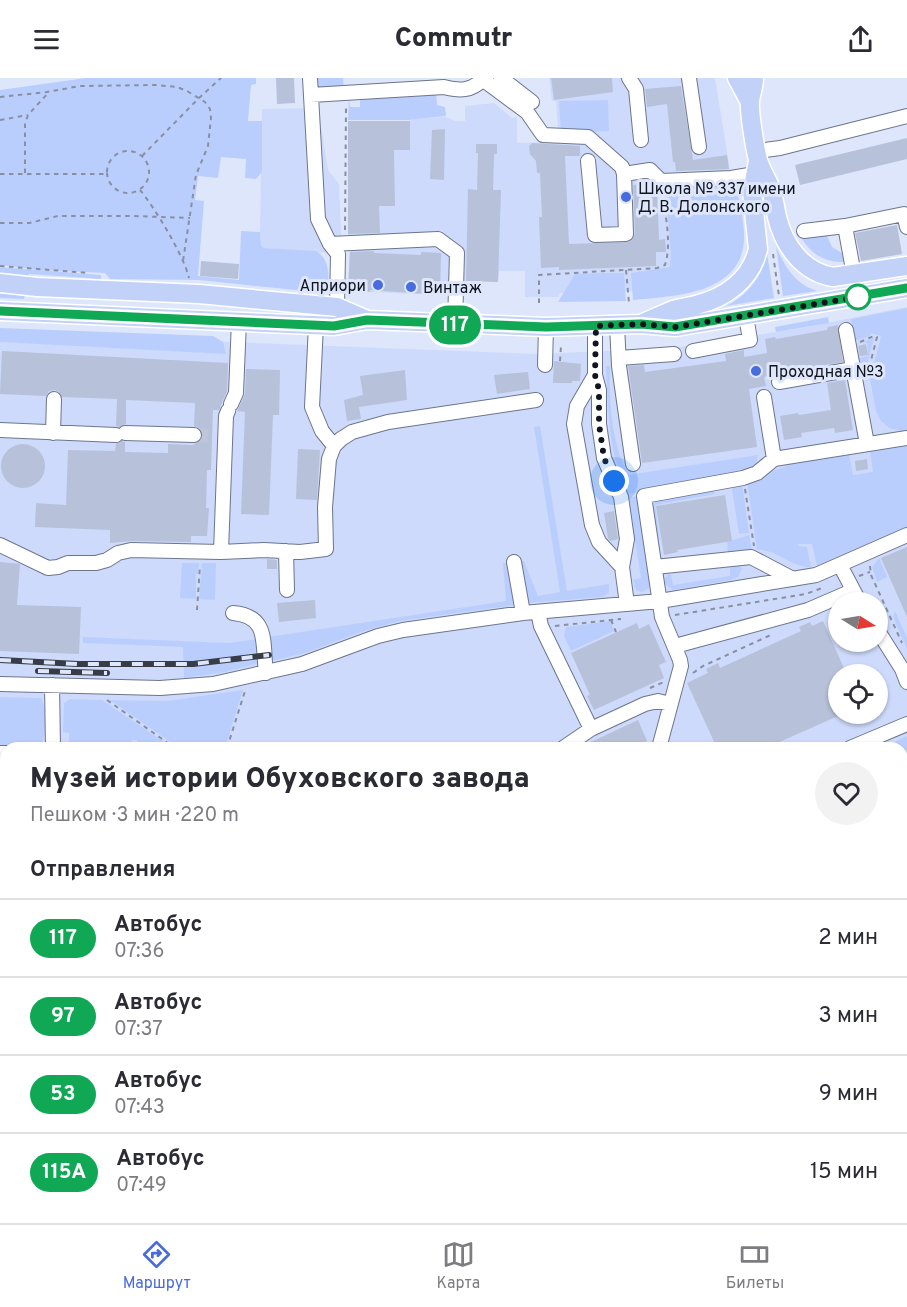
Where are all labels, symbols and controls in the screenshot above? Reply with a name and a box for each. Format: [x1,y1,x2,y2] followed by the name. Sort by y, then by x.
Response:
[395,22,512,56] text: Commutr
[30,23,63,56] icon: menu
[844,23,877,56] icon: share
[638,180,796,218] place label: Школа № 337 имени Д. В. Долонского
[619,190,633,204] marker: Школа № 337 имени Д. В. Долонского
[300,277,366,297] place label: Априори
[371,278,385,292] marker: Априори
[423,279,482,299] place label: Винтаж
[404,280,418,294] marker: Винтаж
[845,284,871,310] unlabelled marker
[420,306,490,344] line badge: 117
[441,312,469,339] text: 117
[768,363,884,383] place label: Проходная №3
[749,364,763,378] marker: Проходная №3
[599,466,629,496] your location
[828,592,888,652] north arrow
[828,592,888,724] map controls
[828,664,888,724] button: locate
[30,762,530,798] text: Музей истории Обуховского завода
[815,762,878,825] button: heart
[30,803,239,829] text: Пешком · 3 мин · 220 m
[30,857,175,884] text: Отправления
[114,912,202,939] text: Автобус
[49,925,77,952] text: 117
[818,925,878,952] text: 2 мин
[114,939,164,965] text: 07:36
[114,990,202,1017] text: Автобус
[51,1003,75,1030] text: 97
[819,1003,878,1030] text: 3 мин
[114,1017,163,1043] text: 07:37
[114,1068,202,1095] text: Автобус
[50,1081,76,1108] text: 53
[819,1081,878,1108] text: 9 мин
[114,1095,165,1121] text: 07:43
[116,1146,205,1173] text: Автобус
[42,1159,86,1186] text: 115А
[810,1159,878,1186] text: 15 мин
[116,1173,167,1199] text: 07:49
[123,1238,191,1294] tab: Маршрут
[436,1238,480,1294] tab: Карта
[726,1238,784,1294] tab: Билеты

